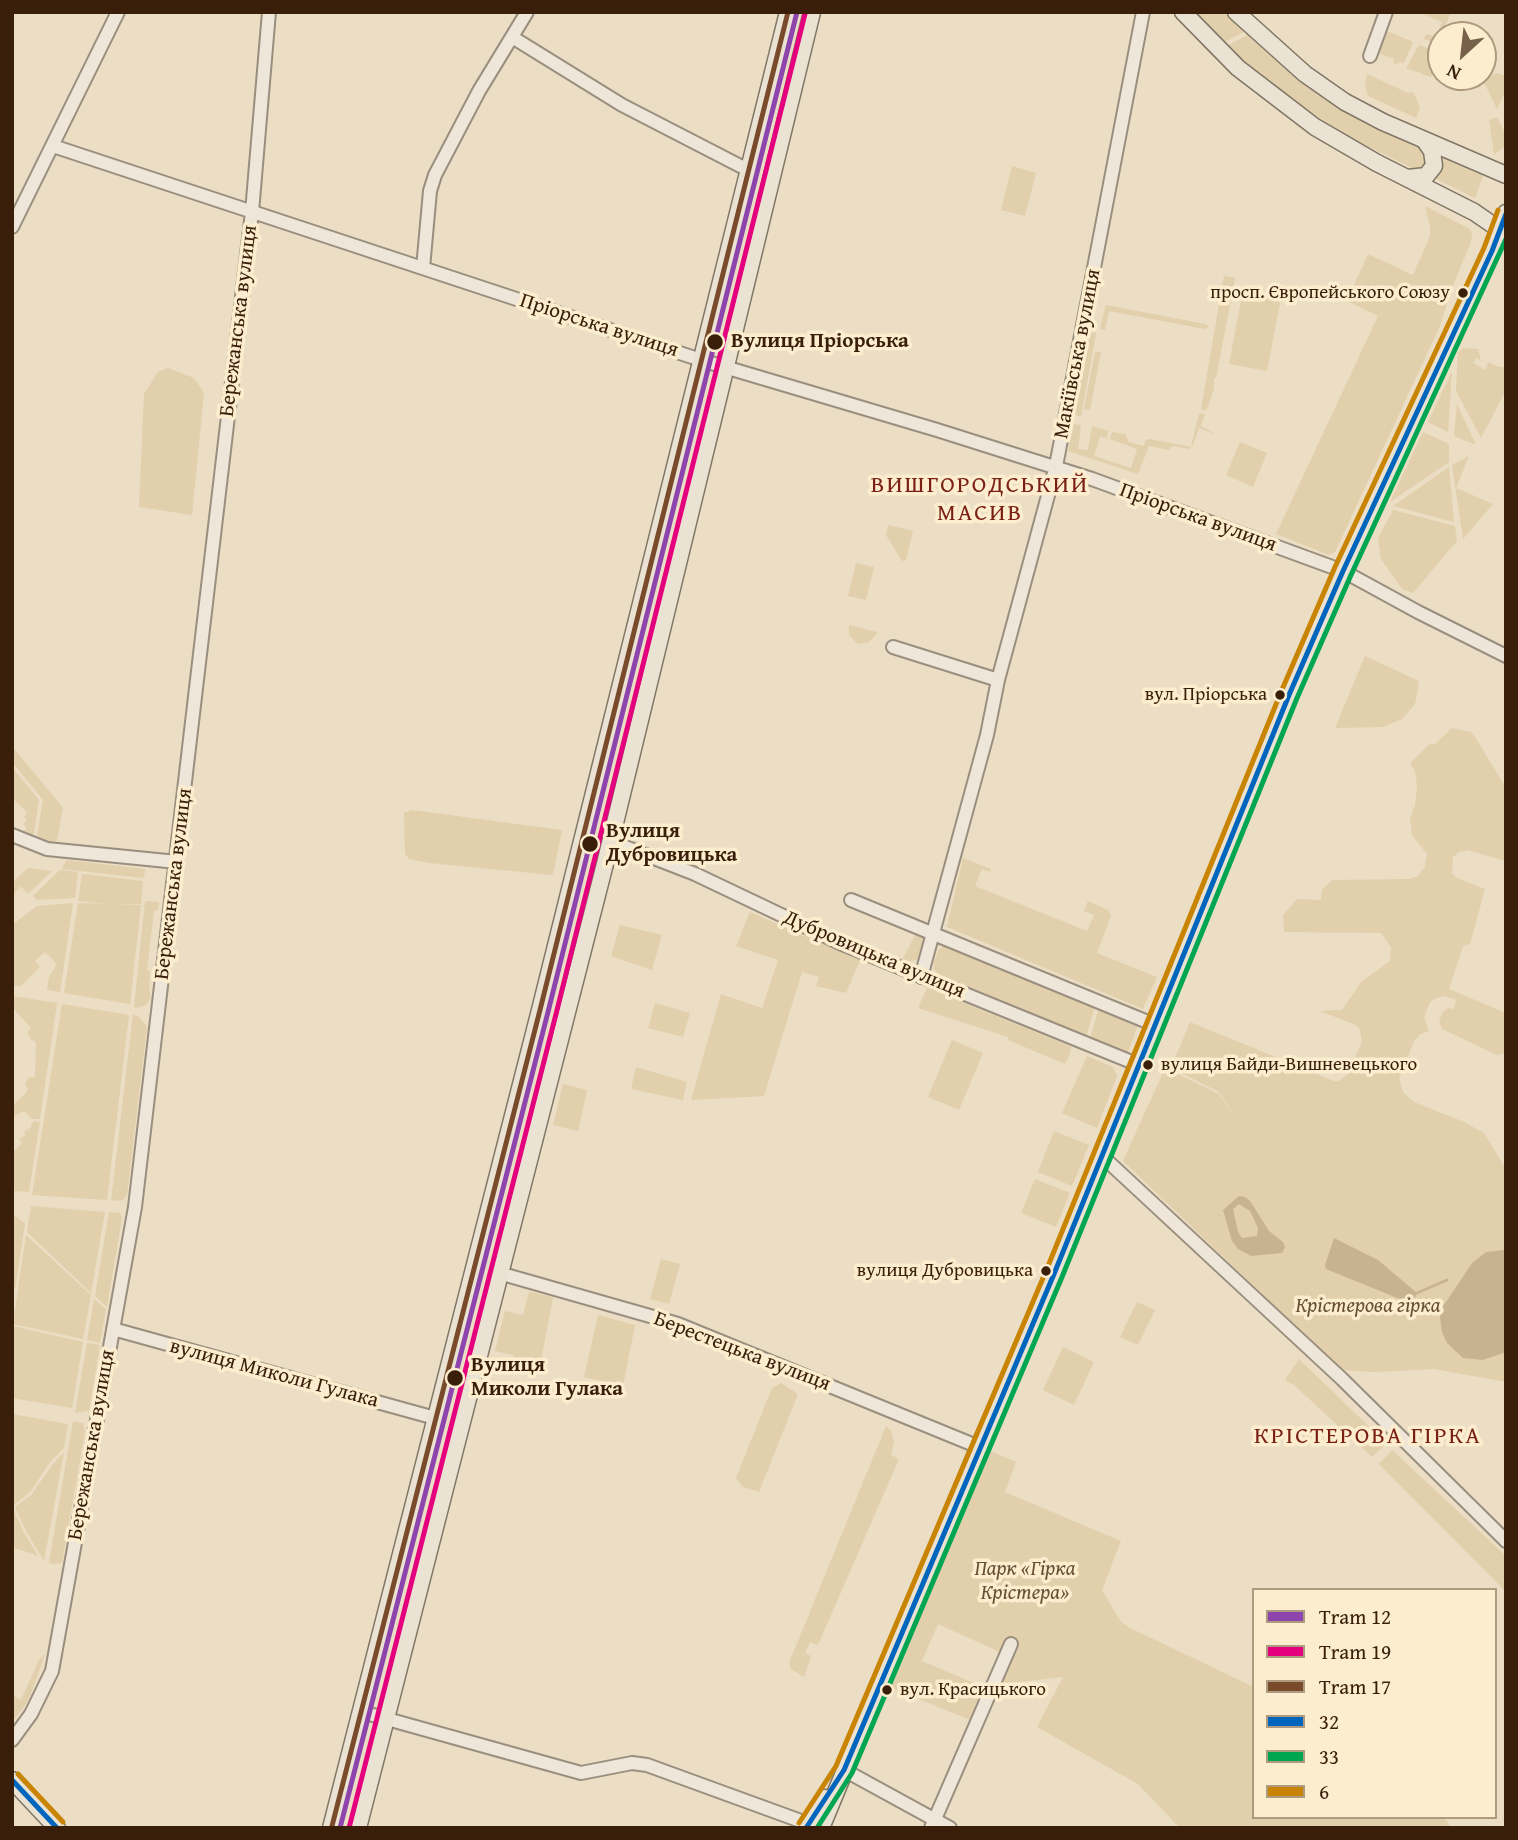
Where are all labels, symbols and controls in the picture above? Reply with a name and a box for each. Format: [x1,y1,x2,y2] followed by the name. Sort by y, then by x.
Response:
[1427,21,1497,91] north arrow
[1441,58,1465,88] text: N
[215,224,263,418] street label: Бережанська вулиця
[1049,267,1107,441] street label: Макіївська вулиця
[1210,282,1450,304] place label: просп. Європейського Союзу
[1456,286,1470,300] marker: просп. Європейського Союзу
[517,288,681,364] street label: Пріорська вулиця
[731,329,909,355] place label: Вулиця Пріорська
[705,332,725,352] marker: Вулиця Пріорська
[872,472,1088,528] district label: ВИШГОРОДСЬКИЙ МАСИВ
[1116,478,1280,558] street label: Пріорська вулиця
[1145,684,1267,706] place label: вул. Пріорська
[1273,688,1287,702] marker: вул. Пріорська
[150,787,198,981] street label: Бережанська вулиця
[606,819,737,869] place label: Вулиця Дубровицька
[580,834,600,854] marker: Вулиця Дубровицька
[779,905,969,1005] street label: Дубровицька вулиця
[1161,1054,1417,1076] place label: вулиця Байди-Вишневецького
[1141,1058,1155,1072] marker: вулиця Байди-Вишневецького
[857,1260,1033,1282] place label: вулиця Дубровицька
[1039,1264,1053,1278] marker: вулиця Дубровицька
[1296,1294,1440,1320] park label: Крістерова гірка
[650,1307,834,1397] street label: Берестецька вулиця
[167,1334,381,1414] street label: вулиця Миколи Гулака
[63,1348,121,1542] street label: Бережанська вулиця
[471,1353,623,1403] place label: Вулиця Миколи Гулака
[445,1368,465,1388] marker: Вулиця Миколи Гулака
[1256,1423,1480,1451] district label: КРІСТЕРОВА ГІРКА
[975,1557,1075,1607] park label: Парк «Гірка Крістера»
[1252,1588,1497,1819] legend
[1319,1601,1391,1632] text: Tram 12
[1319,1636,1391,1667] text: Tram 19
[1319,1671,1391,1702] text: Tram 17
[900,1679,1046,1701] place label: вул. Красицького
[880,1683,894,1697] marker: вул. Красицького
[1319,1706,1339,1737] text: 32
[1319,1741,1339,1772] text: 33
[1319,1776,1329,1807] text: 6

